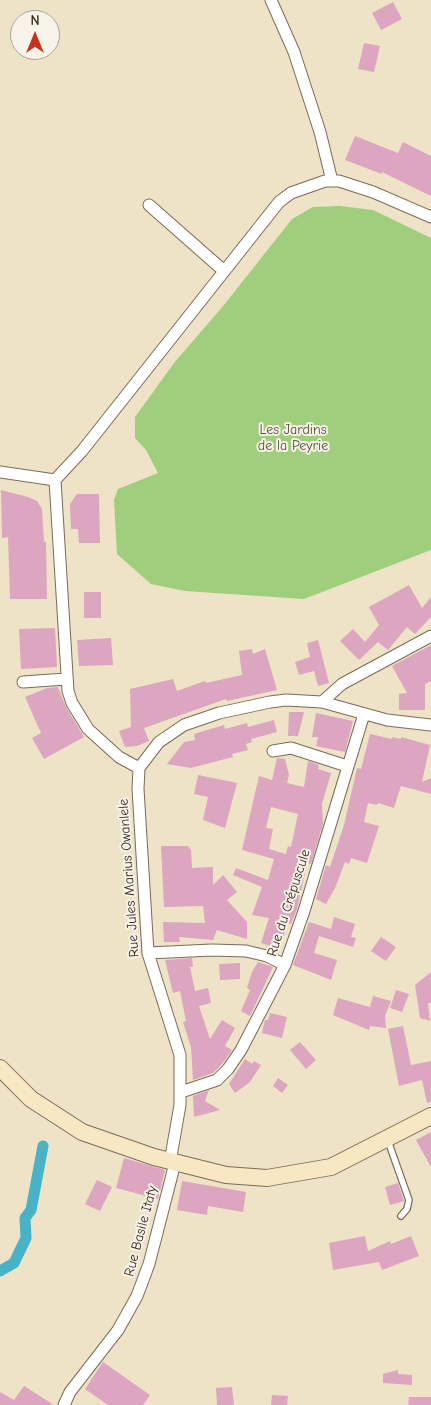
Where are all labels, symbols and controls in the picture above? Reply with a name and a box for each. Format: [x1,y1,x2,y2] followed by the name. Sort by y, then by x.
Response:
[10,10,60,60] north arrow
[30,12,40,29] text: N
[258,422,328,454] park label: Les Jardins de la Peyrie
[115,798,143,958] street label: Rue Jules Marius Owanlele
[264,847,314,959] street label: Rue du Crépuscule
[121,1184,161,1278] street label: Rue Basile Itaty

